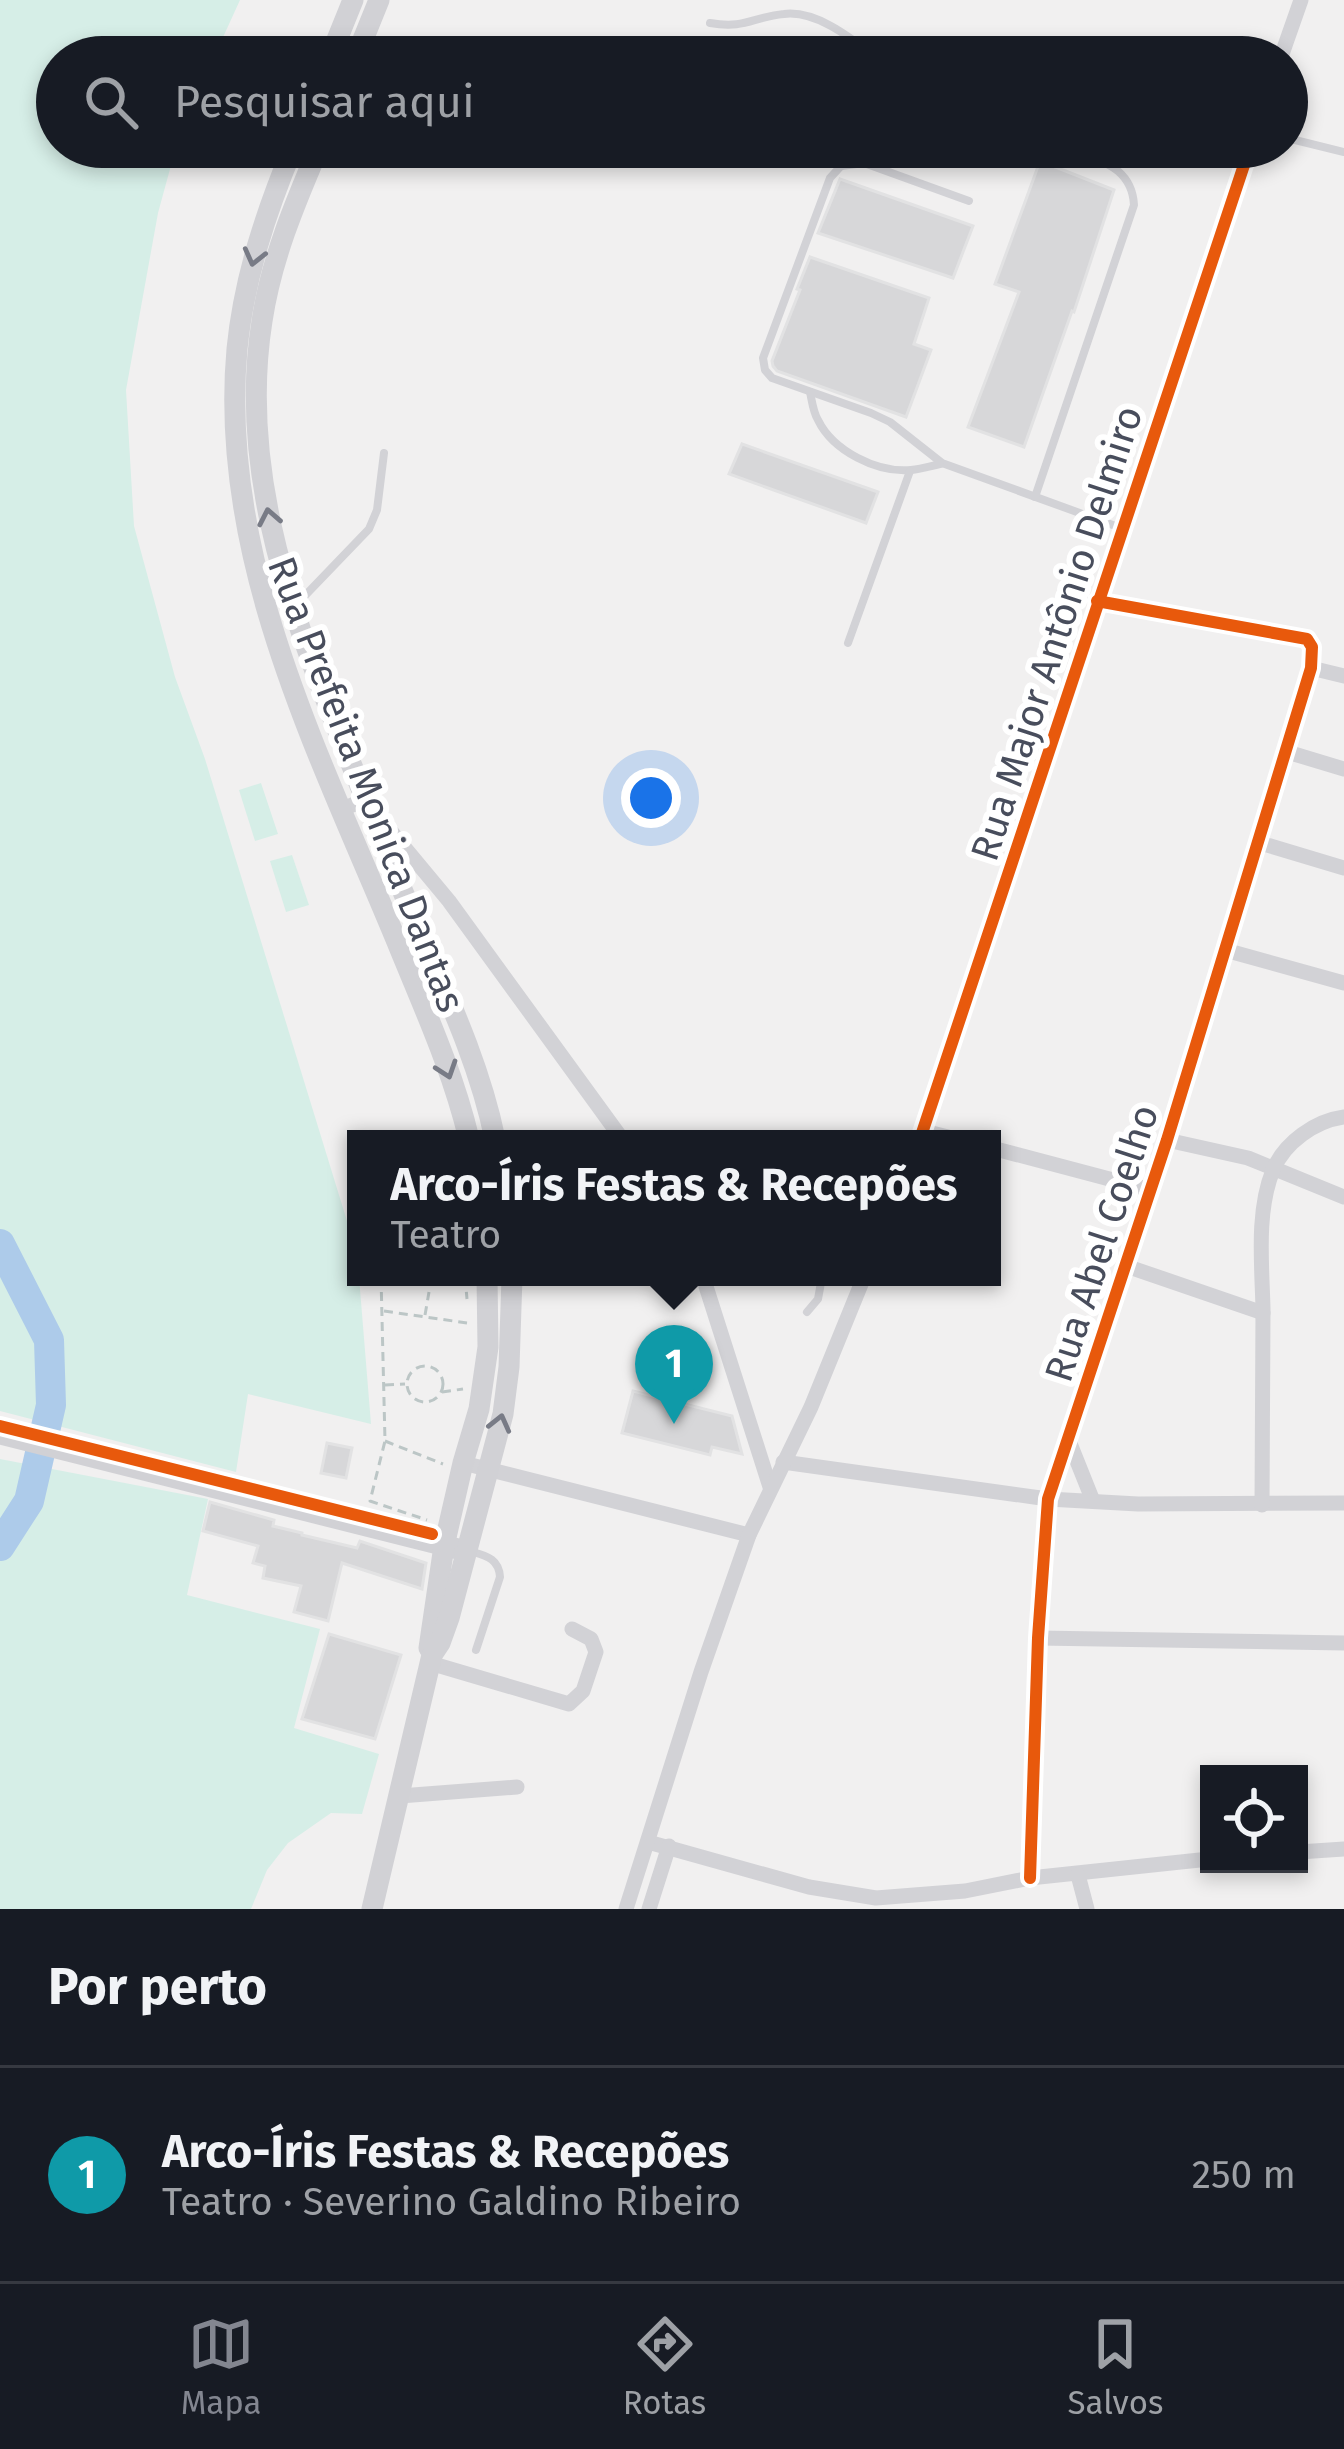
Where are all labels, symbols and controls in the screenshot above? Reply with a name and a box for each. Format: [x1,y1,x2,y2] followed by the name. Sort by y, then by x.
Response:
[36,36,1308,168] search box
[78,69,144,135] icon: search
[174,75,475,129] text: Pesquisar aqui
[243,246,268,267] one-way arrow
[962,400,1152,866] street label: Rua Major Antônio Delmiro
[257,507,283,527] one-way arrow
[258,550,474,1018] street label: Rua Prefeita Monica Dantas
[621,768,681,828] your location
[433,1058,457,1079] one-way arrow
[1035,1099,1168,1388] street label: Rua Abel Coelho
[347,1130,1001,1286] popup
[390,1158,958,1212] text: Arco-Íris Festas & Recepões
[390,1212,501,1258] text: Teatro
[635,1325,713,1424] pin: 1
[486,1413,511,1433] one-way arrow
[1200,1765,1308,1873] map controls
[1200,1765,1308,1873] button: locate
[48,1956,267,2018] text: Por perto
[162,2125,729,2179] text: Arco-Íris Festas & Recepões
[78,2152,96,2198] text: 1
[1192,2152,1296,2198] text: 250 m
[162,2179,741,2225] text: Teatro · Severino Galdino Ribeiro
[181,2311,262,2423] tab: Mapa
[623,2311,706,2423] tab: Rotas
[1068,2311,1163,2423] tab: Salvos

